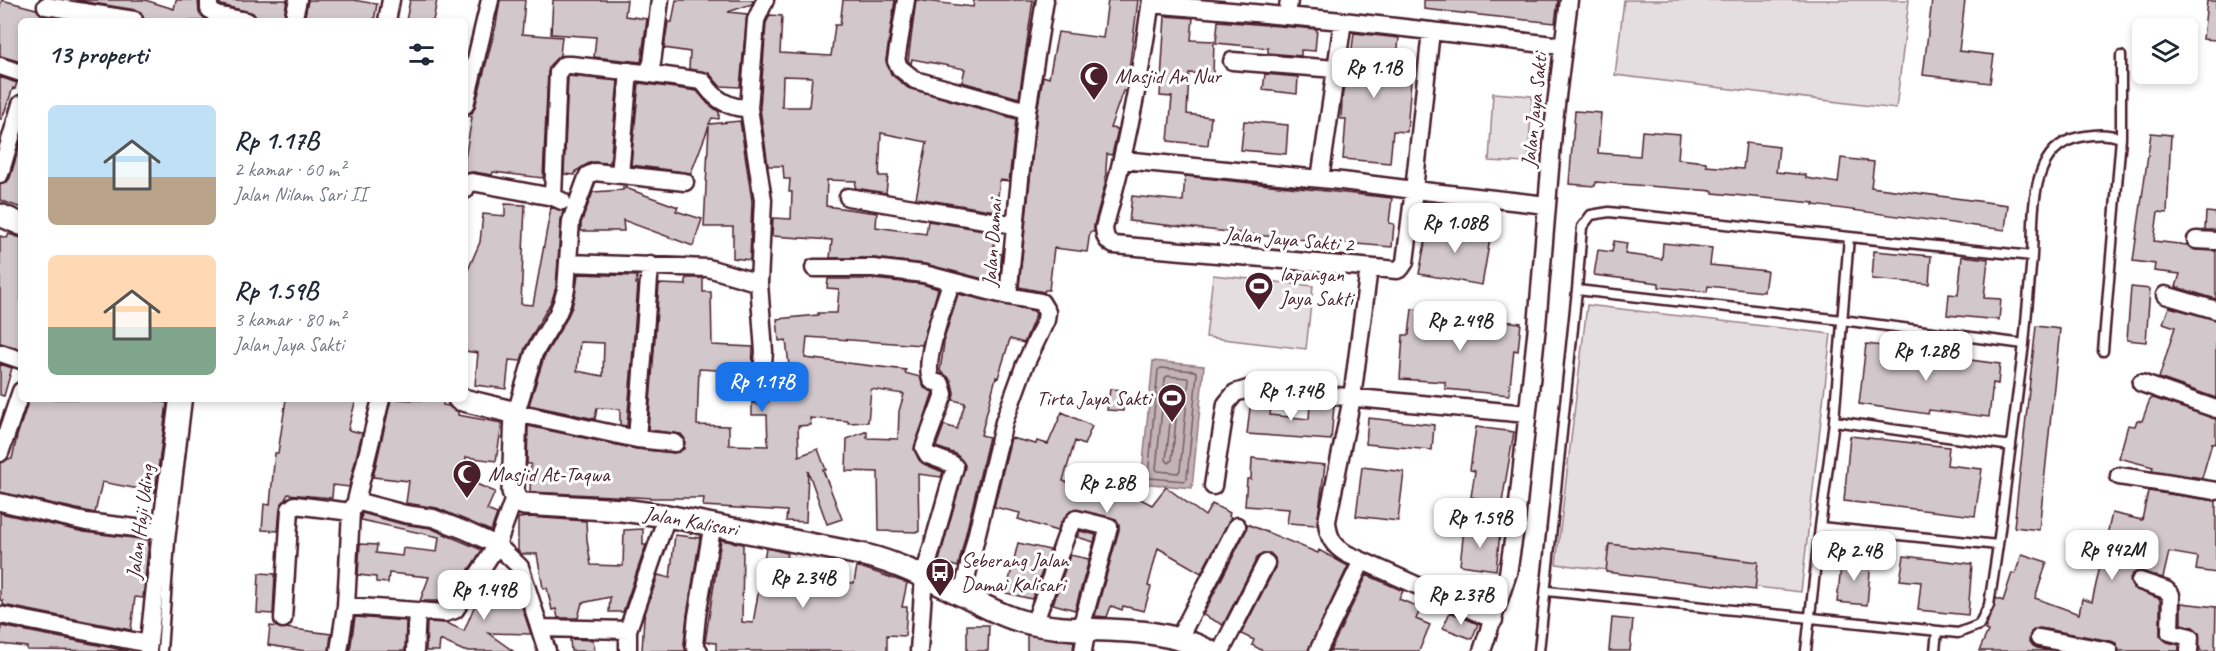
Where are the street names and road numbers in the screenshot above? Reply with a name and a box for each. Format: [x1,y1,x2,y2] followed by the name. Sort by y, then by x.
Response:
[1515,48,1553,170] street label: Jalan Jaya Sakti
[976,195,1008,289] street label: Jalan Damai
[1222,220,1356,258] street label: Jalan Jaya Sakti 2
[120,462,160,582] street label: Jalan Haji Uding
[641,500,743,543] street label: Jalan Kalisari

